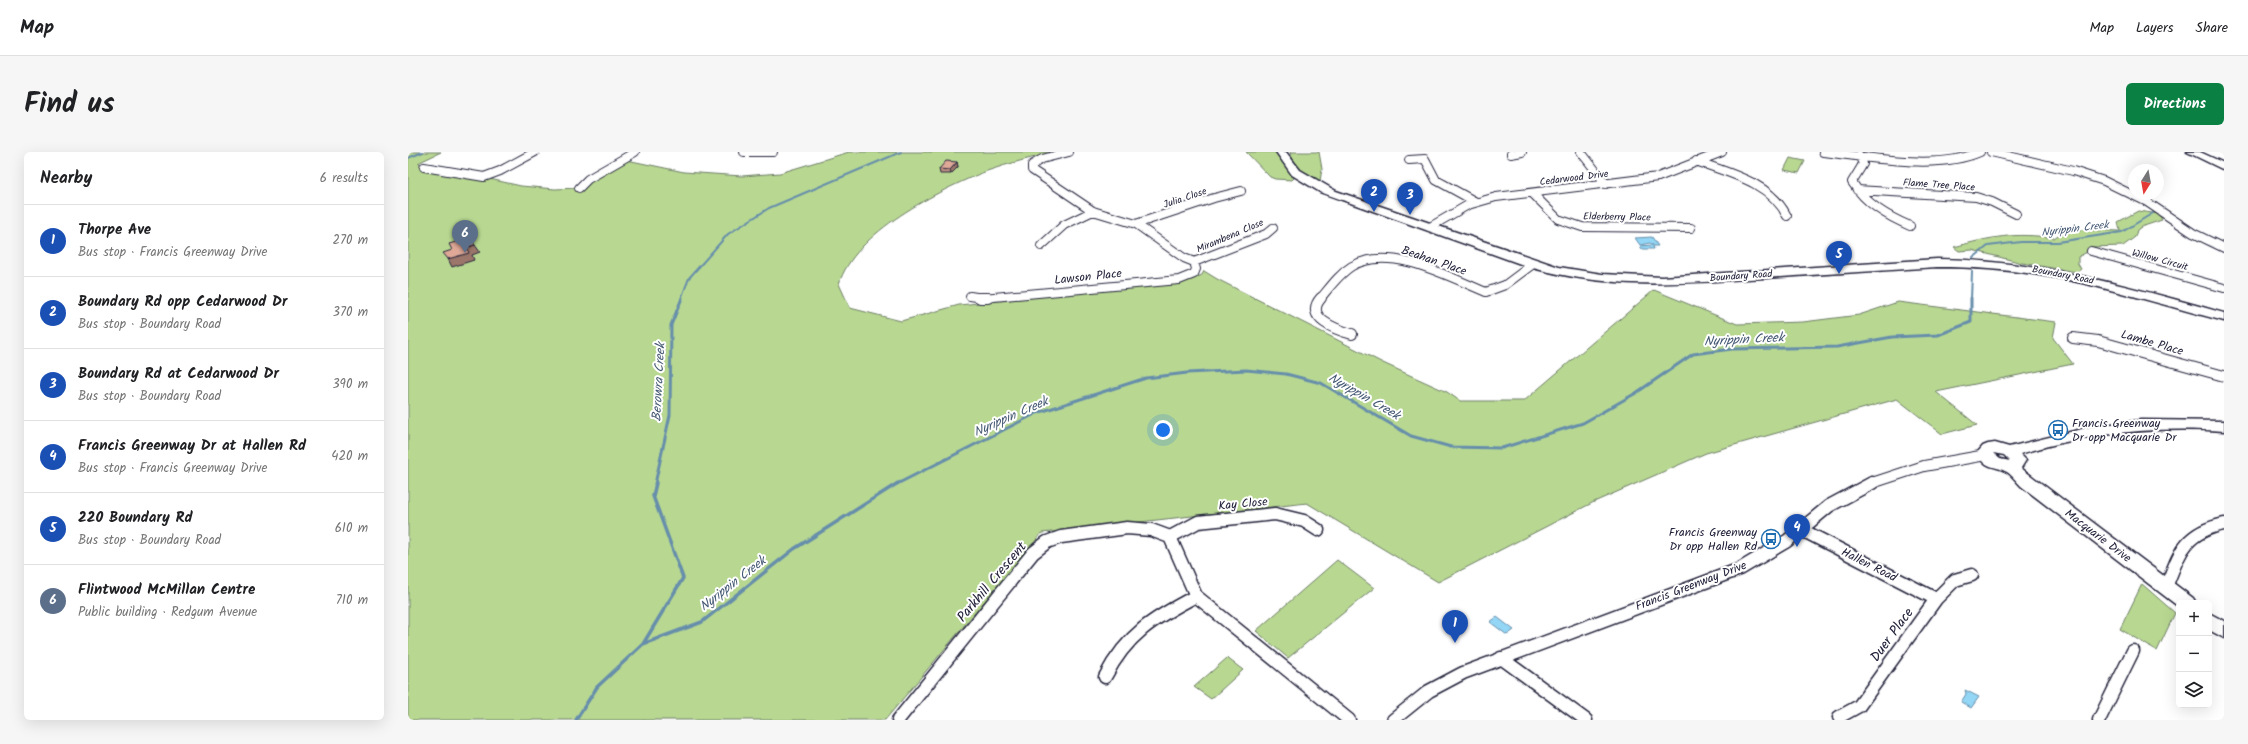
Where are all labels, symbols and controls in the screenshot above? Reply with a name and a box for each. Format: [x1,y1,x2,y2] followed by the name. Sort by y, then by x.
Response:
[20,13,54,43] text: Map
[2090,17,2114,39] text: Map
[2136,17,2174,39] text: Layers
[2196,17,2228,39] text: Share
[24,82,115,127] text: Find us
[2126,83,2224,125] button: Directions
[2128,164,2164,200] north arrow
[40,165,92,192] text: Nearby
[1539,166,1610,190] street label: Cedarwood Drive
[320,168,368,189] text: 6 results
[1903,175,1976,196] street label: Flame Tree Place
[1361,179,1387,212] pin: 2
[1397,182,1423,215] pin: 3
[1161,183,1209,213] street label: Julia Close
[1583,208,1651,226] street label: Elderberry Place
[1194,214,1267,257] street label: Mirambena Close
[2040,216,2111,242] water label: Nyrippin Creek
[78,218,151,242] text: Thorpe Ave
[452,220,478,253] pin: 6
[51,230,55,251] text: 1
[332,230,368,251] text: 270 m
[1399,241,1470,281] street label: Beahan Place
[1826,241,1852,274] pin: 5
[78,242,267,263] text: Bus stop · Francis Greenway Drive
[2130,245,2190,275] street label: Willow Circuit
[2031,261,2096,289] street label: Boundary Road
[1053,264,1123,290] street label: Lawson Place
[1709,266,1774,286] street label: Boundary Road
[78,290,288,314] text: Boundary Rd opp Cedarwood Dr
[49,302,57,323] text: 2
[333,302,368,323] text: 370 m
[78,314,221,335] text: Bus stop · Boundary Road
[2119,325,2186,361] street label: Lambe Place
[1704,327,1786,353] water label: Nyrippin Creek
[646,340,672,422] water label: Berowra Creek
[78,362,279,386] text: Boundary Rd at Cedarwood Dr
[1324,368,1405,427] water label: Nyrippin Creek
[49,374,57,395] text: 3
[332,374,368,395] text: 390 m
[78,386,221,407] text: Bus stop · Boundary Road
[970,390,1053,443] water label: Nyrippin Creek
[2072,414,2178,447] place label: Francis Greenway Dr opp Macquarie Dr
[2047,419,2069,441] bus stop icon: Francis Greenway Dr opp Macquarie Dr
[1153,420,1173,440] your location
[78,434,306,458] text: Francis Greenway Dr at Hallen Rd
[49,446,57,467] text: 4
[331,446,368,467] text: 420 m
[78,458,267,479] text: Bus stop · Francis Greenway Drive
[1218,492,1269,516] street label: Kay Close
[2060,504,2136,568] street label: Macquarie Drive
[78,506,193,530] text: 220 Boundary Rd
[1784,514,1810,547] pin: 4
[50,518,56,539] text: 5
[335,518,368,539] text: 610 m
[1669,523,1758,556] place label: Francis Greenway Dr opp Hallen Rd
[1760,528,1782,550] bus stop icon: Francis Greenway Dr opp Hallen Rd
[78,530,221,551] text: Bus stop · Boundary Road
[952,536,1033,627] street label: Parkhill Crescent
[1838,543,1901,588] street label: Hallen Road
[695,550,772,617] water label: Nyrippin Creek
[1632,556,1750,616] street label: Francis Greenway Drive
[78,578,255,602] text: Flintwood McMillan Centre
[49,590,57,611] text: 6
[336,590,368,611] text: 710 m
[2176,600,2212,708] map controls
[2176,600,2212,636] button: +
[78,602,257,623] text: Public building · Redgum Avenue
[1865,603,1920,667] street label: Duer Place
[1442,610,1468,643] pin: 1
[2176,636,2212,672] button: −
[2176,672,2212,708] button: layers

